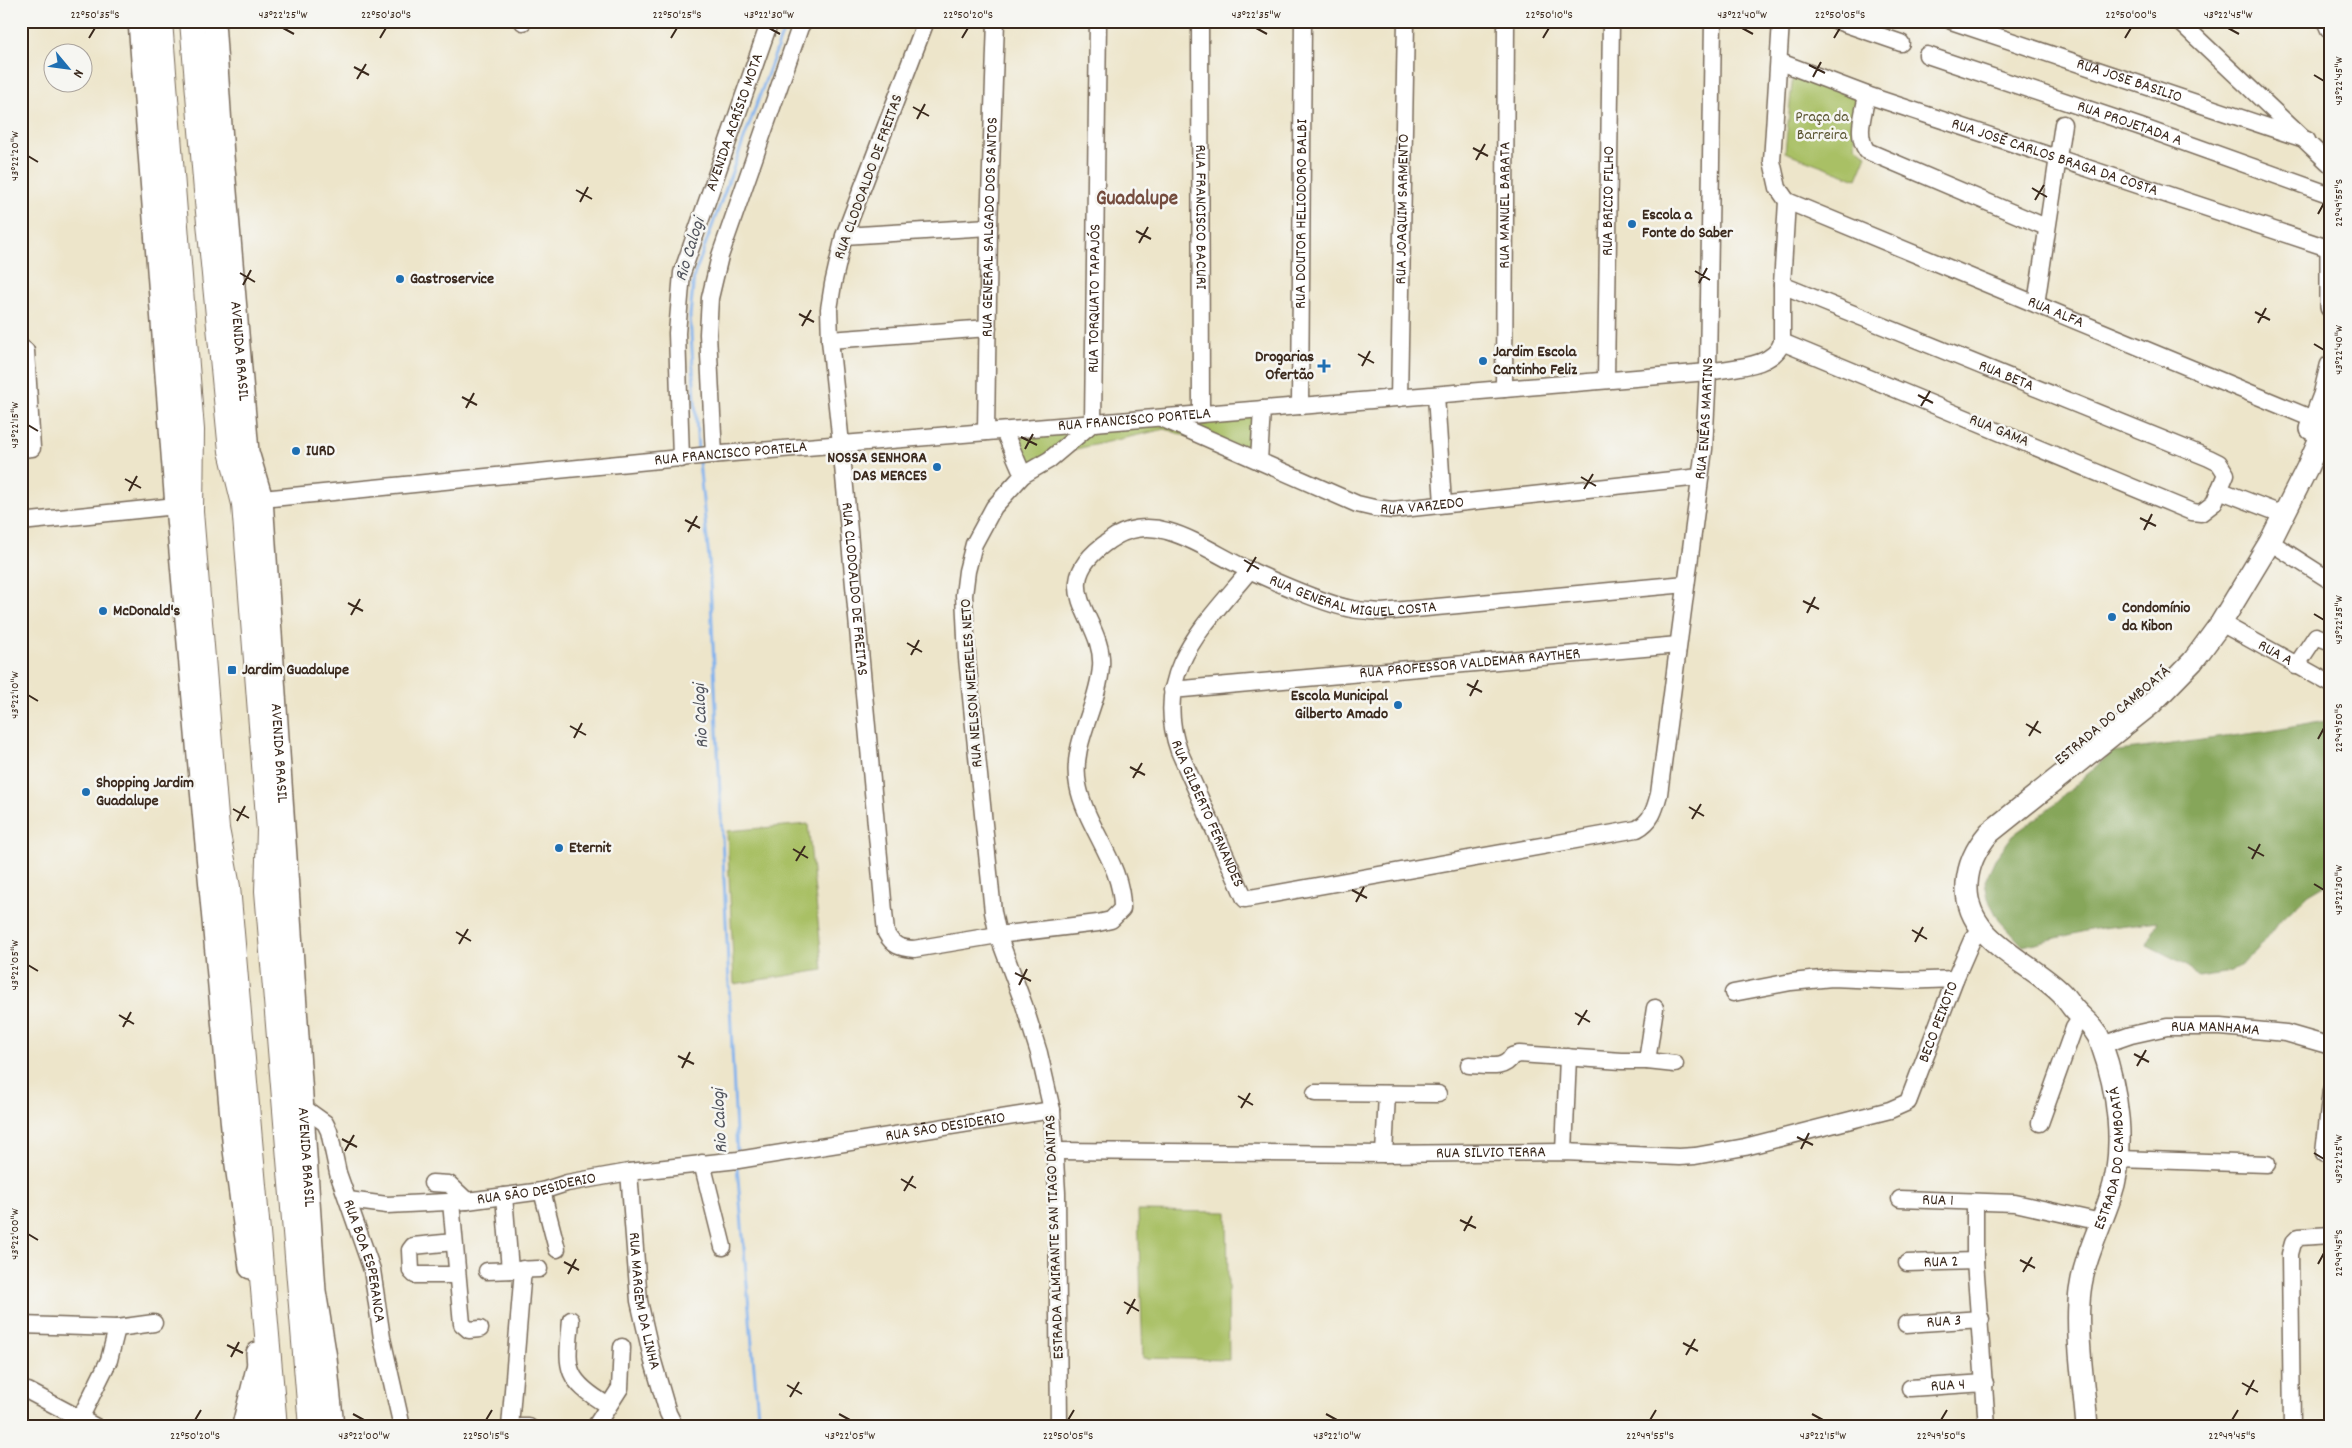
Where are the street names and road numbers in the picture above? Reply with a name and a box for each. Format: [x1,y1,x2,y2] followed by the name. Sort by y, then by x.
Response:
[700,50,769,194] street label: AVENIDA ACRÍSIO MOTA
[2073,52,2185,109] street label: RUA JOSE BASILIO
[828,91,910,263] street label: RUA CLODOALDO DE FREITAS
[2074,95,2186,152] street label: RUA PROJETADA A
[1948,112,2161,202] street label: RUA JOSÉ CARLOS BRAGA DA COSTA
[976,117,1004,337] street label: RUA GENERAL SALGADO DOS SANTOS
[1289,119,1314,309] street label: RUA DOUTOR HELIODORO BALBI
[1390,134,1415,285] street label: RUA JOAQUIM SARMENTO
[1493,141,1517,269] street label: RUA MANUEL BARATA
[1189,144,1212,290] street label: RUA FRANCISCO BACURI
[1596,146,1621,256] street label: RUA BRICIO FILHO
[1082,224,1107,373] street label: RUA TORQUATO TAPAJÓS
[2024,290,2088,334] street label: RUA ALFA
[224,300,255,402] street label: AVENIDA BRASIL
[1975,354,2038,398] street label: RUA BETA
[1689,357,1720,481] street label: RUA ENÉAS MARTINS
[1057,402,1212,438] street label: RUA FRANCISCO PORTELA
[1966,409,2033,454] street label: RUA GAMA
[653,435,808,472] street label: RUA FRANCISCO PORTELA
[1379,491,1465,522] street label: RUA VARZEDO
[835,501,874,677] street label: RUA CLODOALDO DE FREITAS
[1266,569,1438,624] street label: RUA GENERAL MIGUEL COSTA
[955,598,989,768] street label: RUA NELSON MEIRELES NETO
[2254,634,2297,672] street label: RUA A
[1358,642,1581,685] street label: RUA PROFESSOR VALDEMAR RAYTHER
[2050,661,2176,771] street label: ESTRADA DO CAMBOATÁ
[264,702,294,804] street label: AVENIDA BRASIL
[1165,737,1250,891] street label: RUA GILBERTO FERNANDES
[1913,978,1965,1066] street label: BECO PEIXOTO
[2171,1016,2261,1042] street label: RUA MANHAMA
[2088,1085,2131,1233] street label: ESTRADA DO CAMBOATÁ
[291,1106,321,1208] street label: AVENIDA BRASIL
[884,1106,1007,1148] street label: RUA SĀO DESIDERIO
[1039,1114,1071,1360] street label: ESTRADA ALMIRANTE SAN TIAGO DANTAS
[1436,1141,1546,1165] street label: RUA SILVIO TERRA
[475,1167,598,1211] street label: RUA SĀO DESIDERIO
[1922,1188,1954,1212] street label: RUA 1
[337,1196,391,1324] street label: RUA BOA ESPERANCA
[622,1231,666,1373] street label: RUA MARGEM DA LINHA
[1923,1250,1959,1274] street label: RUA 2
[1926,1309,1962,1334] street label: RUA 3
[1930,1373,1966,1398] street label: RUA 4

